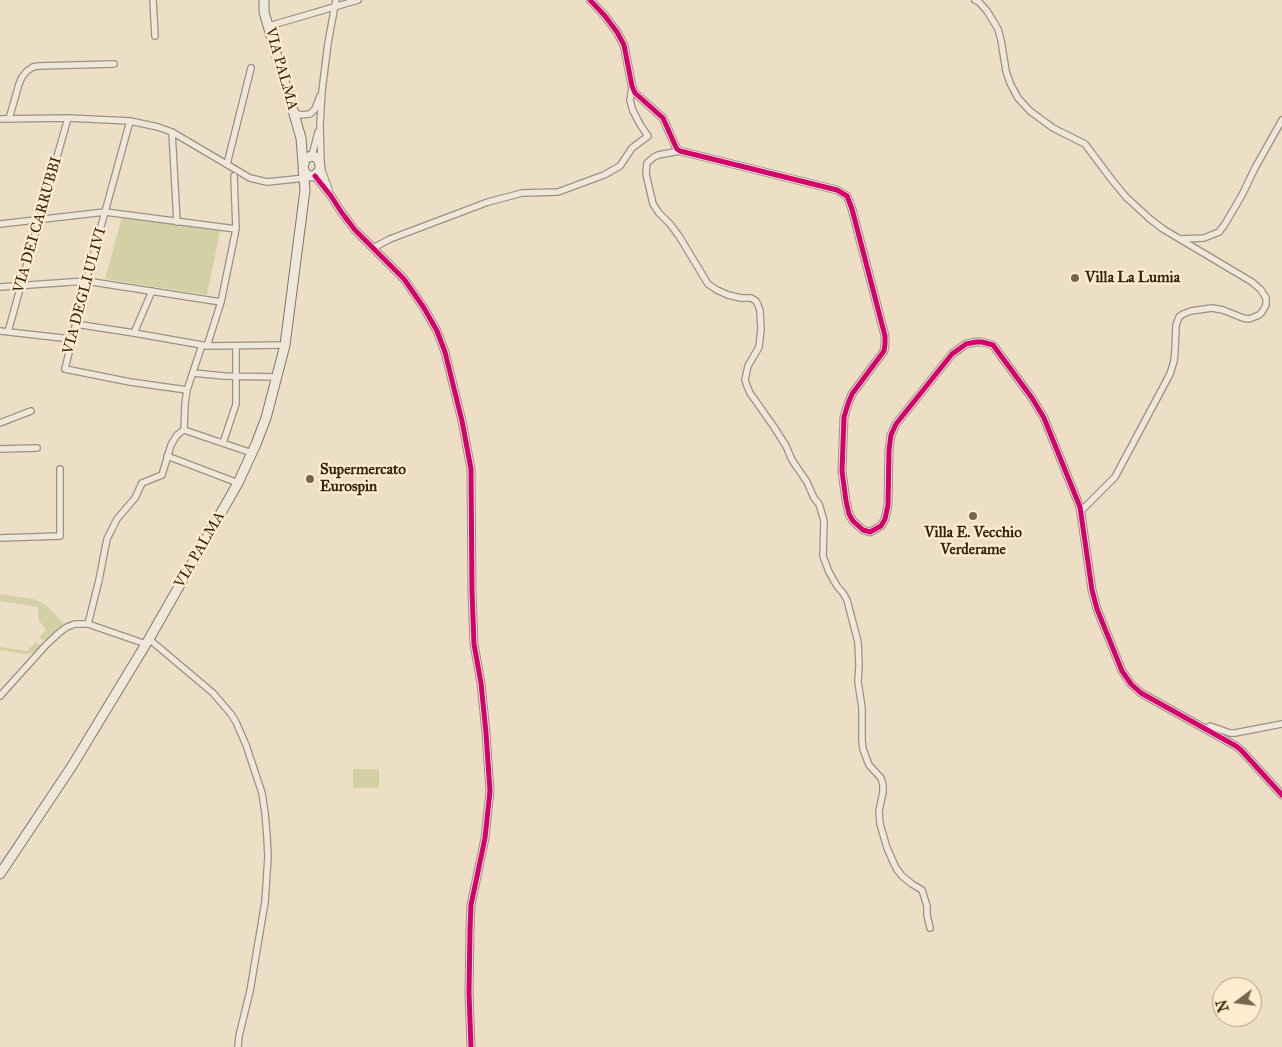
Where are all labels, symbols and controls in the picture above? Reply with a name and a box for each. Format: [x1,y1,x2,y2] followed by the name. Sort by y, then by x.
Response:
[261,26,301,112] street label: VIA PALMA
[10,155,66,295] street label: VIA DEI CARRUBBI
[59,226,111,356] street label: VIA DEGLI ULIVI
[1085,269,1180,287] place label: Villa La Lumia
[1069,272,1081,284] marker: Villa La Lumia
[320,461,406,496] place label: Supermercato Eurospin
[304,473,316,485] marker: Supermercato Eurospin
[171,509,229,591] street label: VIA PALMA
[967,510,979,522] marker: Villa E. Vecchio Verderame
[924,524,1022,559] place label: Villa E. Vecchio Verderame
[1212,977,1262,1027] north arrow
[1213,998,1233,1014] text: N

